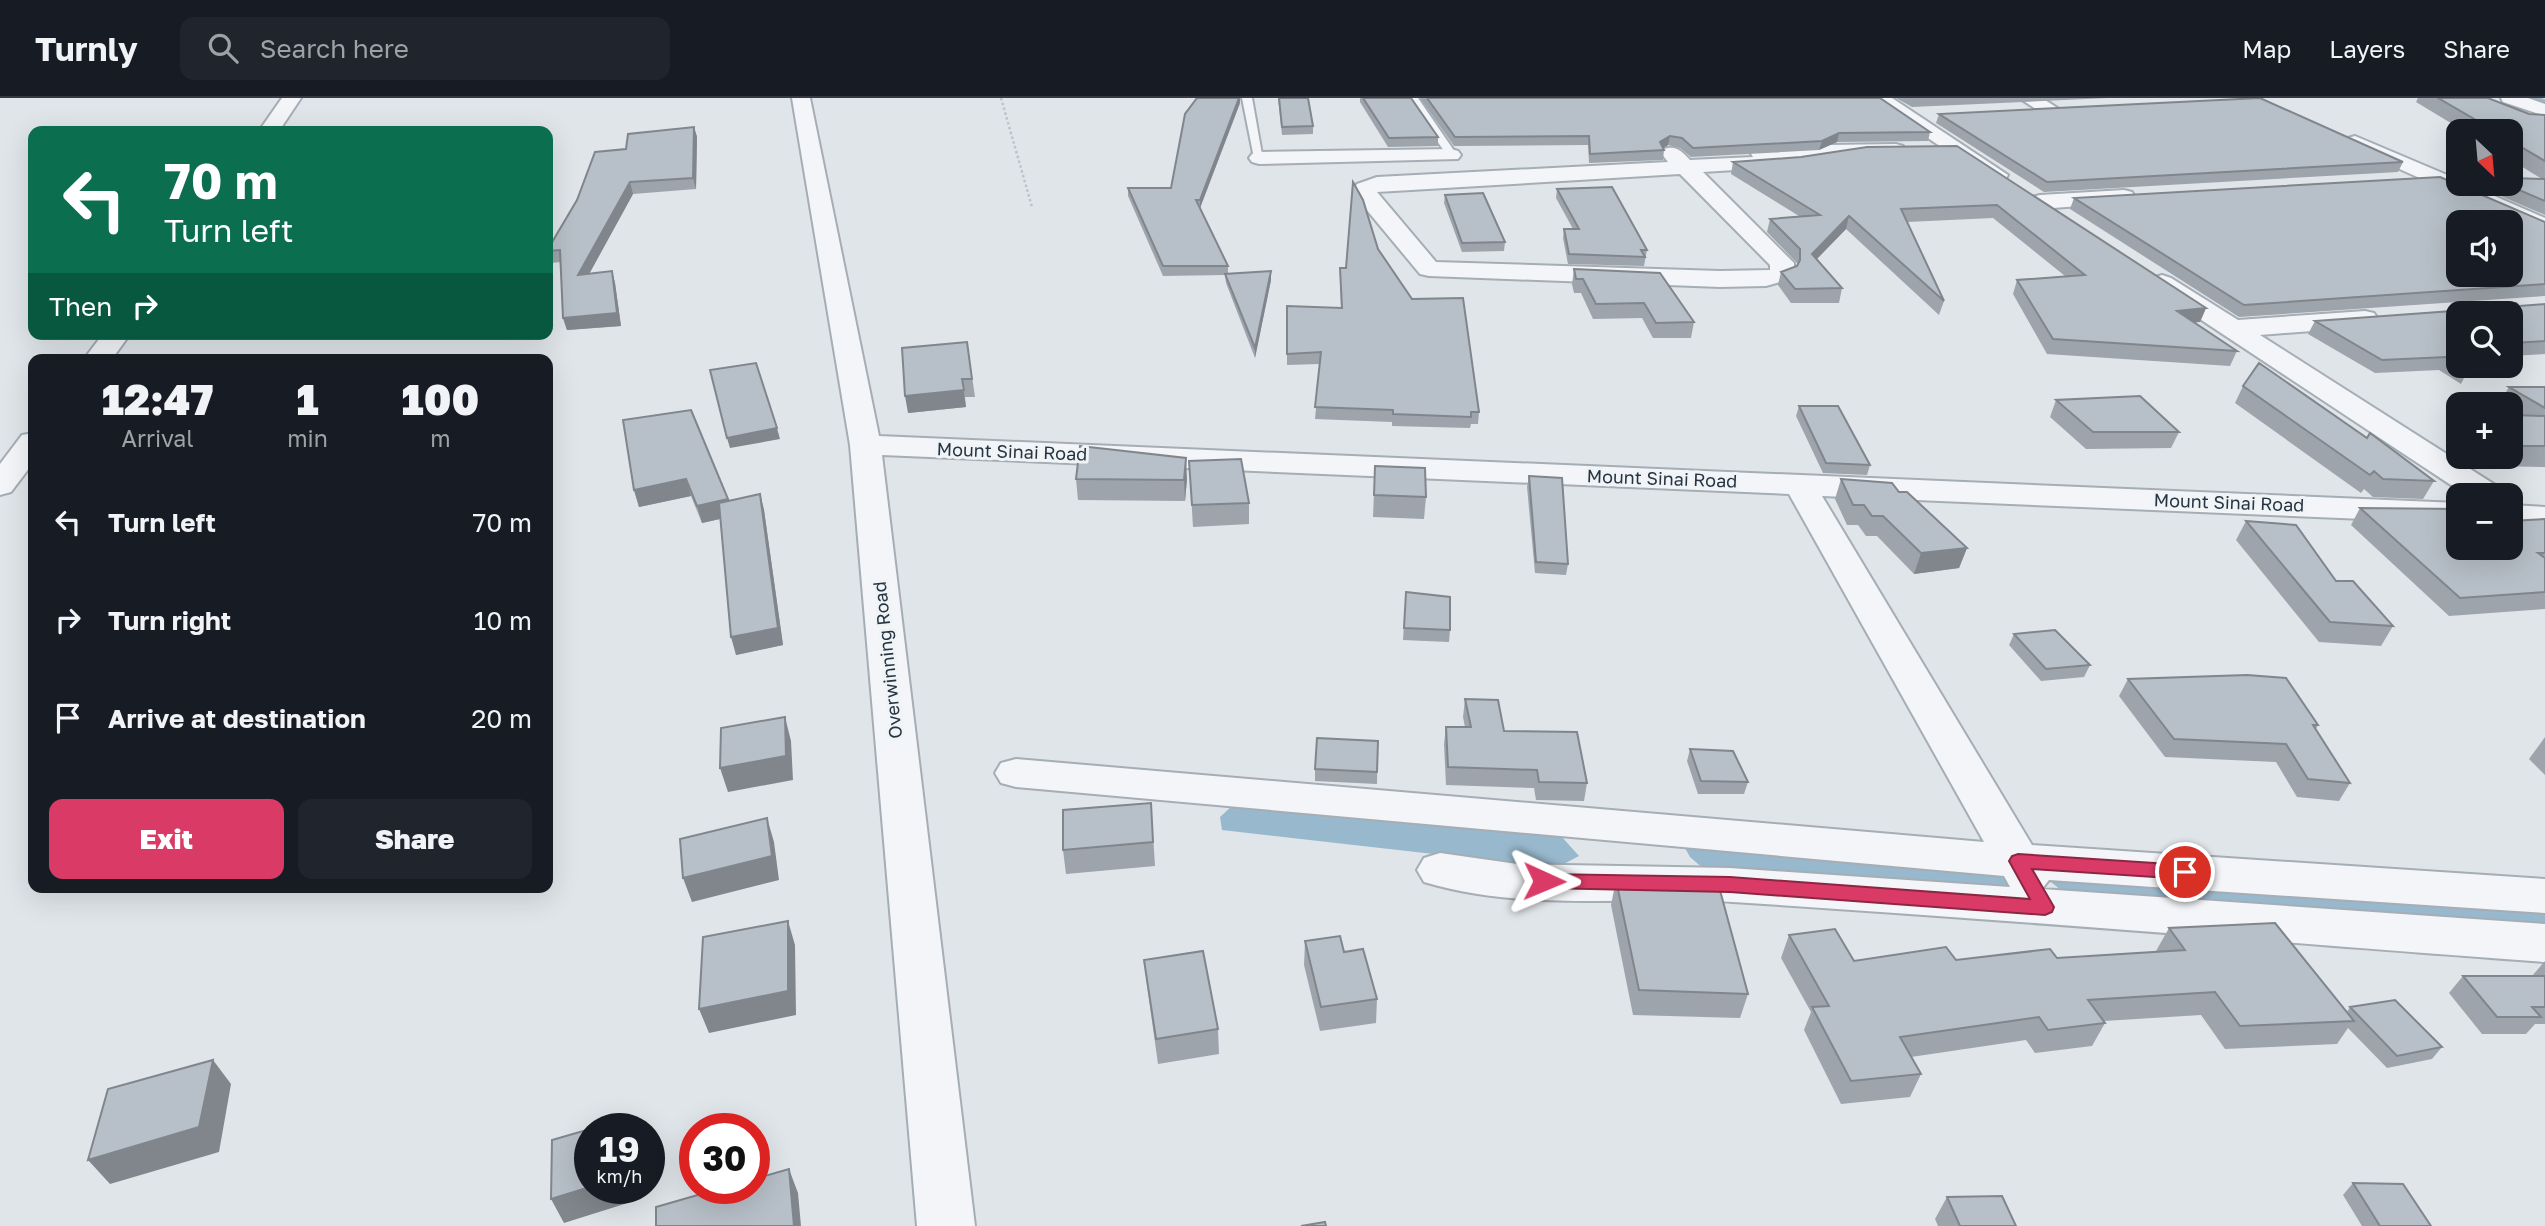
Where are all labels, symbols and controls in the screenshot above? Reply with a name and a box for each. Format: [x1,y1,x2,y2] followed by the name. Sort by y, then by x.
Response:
[180,17,670,80] search box
[35,29,138,68] text: Turnly
[204,29,242,67] icon: search
[260,33,409,64] text: Search here
[2242,34,2291,63] text: Map
[2329,34,2405,63] text: Layers
[2443,34,2510,63] text: Share
[2446,119,2524,196] north arrow
[2446,119,2523,560] map controls
[164,151,278,210] text: 70 m
[49,154,140,245] icon: left
[2446,210,2523,287] button: sound
[164,211,293,249] text: Turn left
[126,287,164,325] icon: right
[49,291,112,322] text: Then
[2446,301,2523,378] button: search
[102,374,213,424] text: 12:47
[296,374,319,424] text: 1
[402,374,479,424] text: 100
[2446,392,2523,469] button: +
[122,424,194,452] text: Arrival
[287,424,328,452] text: min
[430,424,451,452] text: m
[936,437,1088,465] street label: Mount Sinai Road
[1586,464,1738,492] street label: Mount Sinai Road
[2446,483,2523,560] button: −
[2153,488,2305,516] street label: Mount Sinai Road
[49,503,87,541] icon: left
[108,507,216,538] text: Turn left
[473,507,532,538] text: 70 m
[868,580,906,740] street label: Overwinning Road
[49,601,87,639] icon: right
[108,605,231,636] text: Turn right
[474,605,532,636] text: 10 m
[49,699,87,737] icon: arrive
[108,703,366,734] text: Arrive at destination
[471,703,532,734] text: 20 m
[49,799,284,879] button: Exit
[298,799,532,879] button: Share
[2155,842,2215,902] pin
[1507,844,1581,918] position arrow
[2166,853,2204,891] icon: arrive
[679,1113,770,1204] speed limit sign: 30
[599,1128,640,1170] text: 19
[597,1165,642,1187] text: km/h

